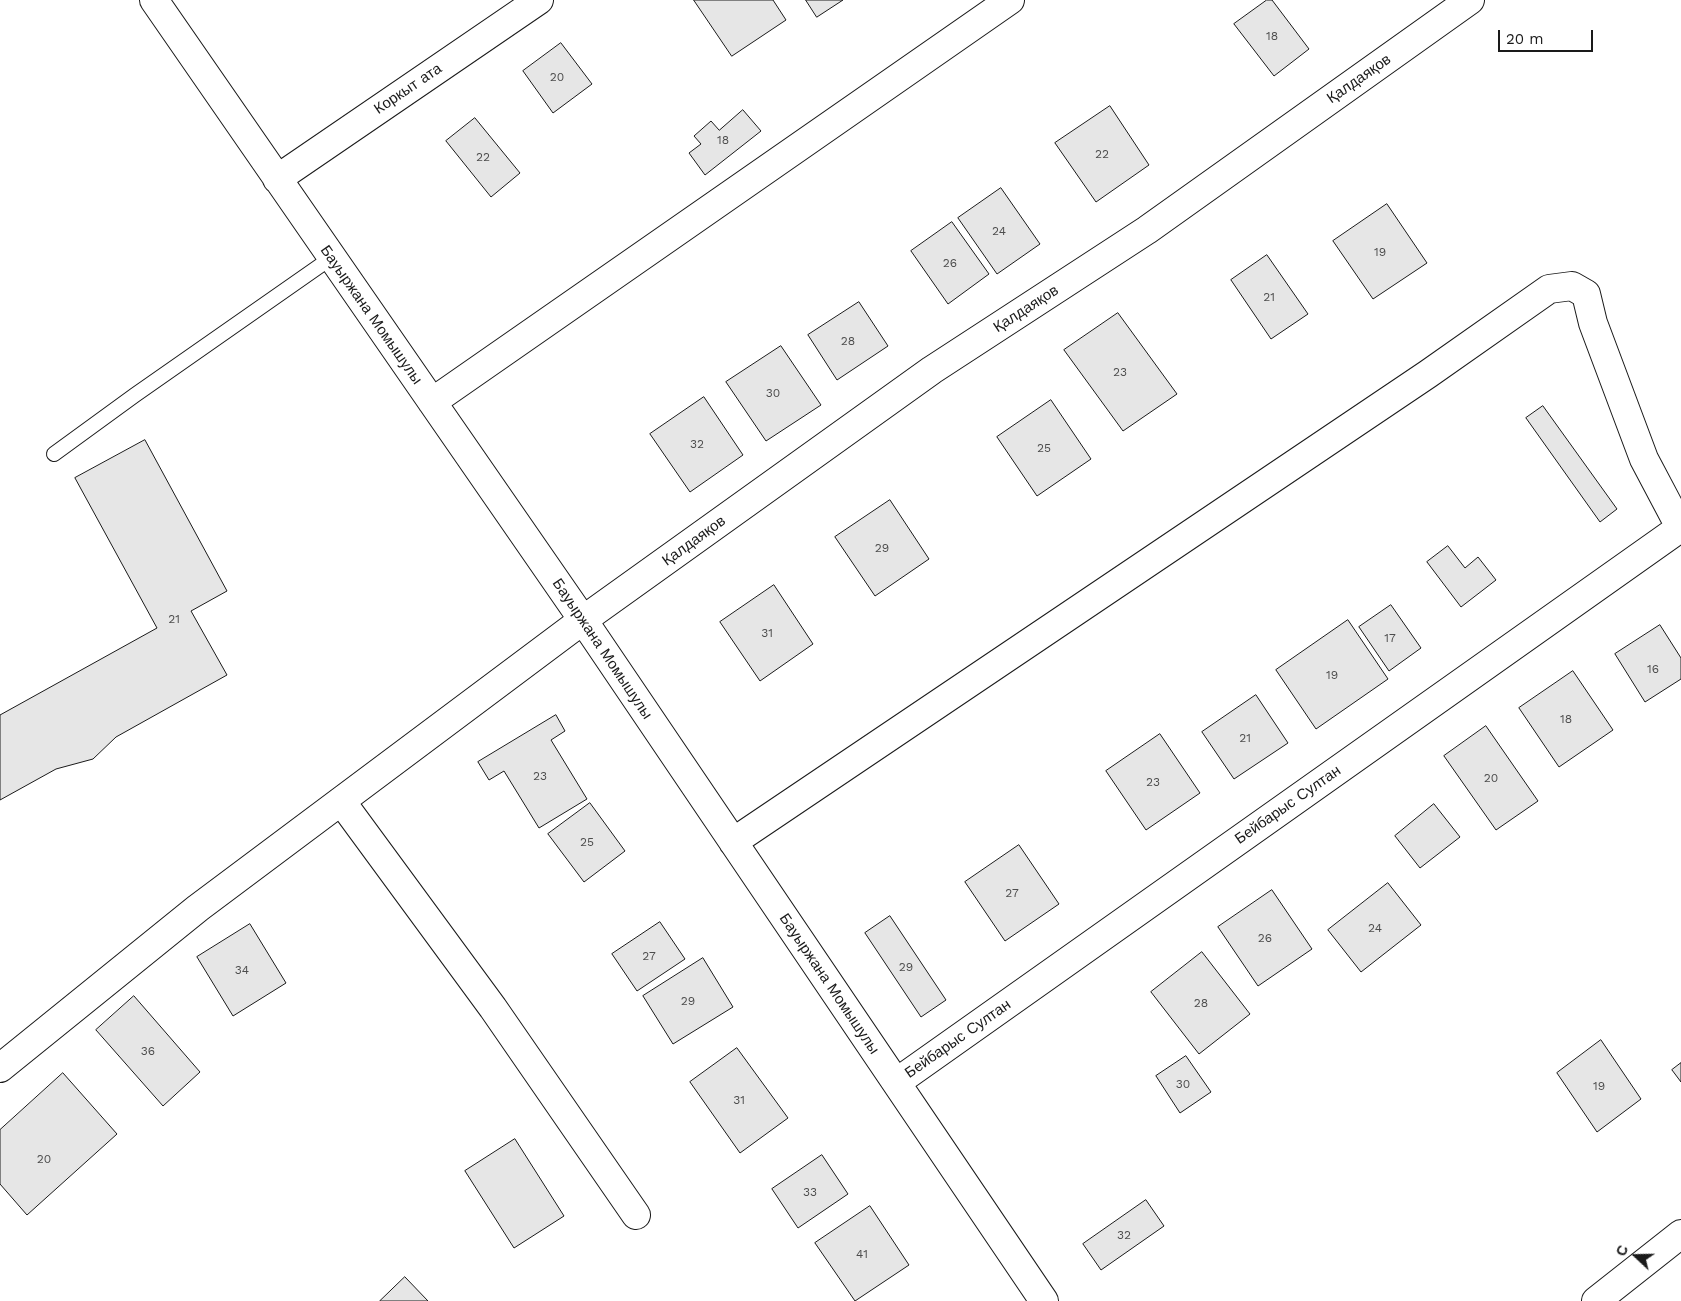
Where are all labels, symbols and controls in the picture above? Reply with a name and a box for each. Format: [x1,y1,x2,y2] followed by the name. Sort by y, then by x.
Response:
[1501,20,1596,52] scale bar
[1266,29,1278,43] house number: 18
[1506,30,1544,48] text: 20 m
[1324,50,1394,108] street label: Қалдаяқов
[371,60,445,118] street label: Коркыт ата
[550,70,564,84] house number: 20
[717,133,729,147] house number: 18
[1095,147,1109,161] house number: 22
[476,150,490,164] house number: 22
[992,224,1006,238] house number: 24
[316,242,426,388] street label: Бауыржана Момышулы
[1374,245,1386,259] house number: 19
[943,256,957,270] house number: 26
[990,281,1062,337] street label: Қалдаяқов
[1263,290,1275,304] house number: 21
[841,334,855,348] house number: 28
[1113,365,1127,379] house number: 23
[766,386,780,400] house number: 30
[690,437,704,451] house number: 32
[1037,441,1051,455] house number: 25
[659,512,729,570] street label: Қалдаяқов
[875,541,889,555] house number: 29
[548,575,656,723] street label: Бауыржана Момышулы
[168,612,180,626] house number: 21
[761,626,773,640] house number: 31
[1384,631,1396,645] house number: 17
[1647,662,1659,676] house number: 16
[1326,668,1338,682] house number: 19
[1560,712,1572,726] house number: 18
[1239,731,1251,745] house number: 21
[1232,762,1344,848] street label: Бейбарыс Султан
[533,769,547,783] house number: 23
[1484,771,1498,785] house number: 20
[1146,775,1160,789] house number: 23
[580,835,594,849] house number: 25
[1005,886,1019,900] house number: 27
[775,910,883,1058] street label: Бауыржана Момышулы
[1368,921,1382,935] house number: 24
[1258,931,1272,945] house number: 26
[642,949,656,963] house number: 27
[899,960,913,974] house number: 29
[235,963,249,977] house number: 34
[681,994,695,1008] house number: 29
[902,996,1014,1082] street label: Бейбарыс Султан
[1194,996,1208,1010] house number: 28
[141,1044,155,1058] house number: 36
[1176,1077,1190,1091] house number: 30
[1593,1079,1605,1093] house number: 19
[733,1093,745,1107] house number: 31
[37,1152,51,1166] house number: 20
[803,1185,817,1199] house number: 33
[1117,1228,1131,1242] house number: 32
[1611,1231,1661,1281] north arrow
[1613,1243,1631,1258] text: С
[856,1247,868,1261] house number: 41

